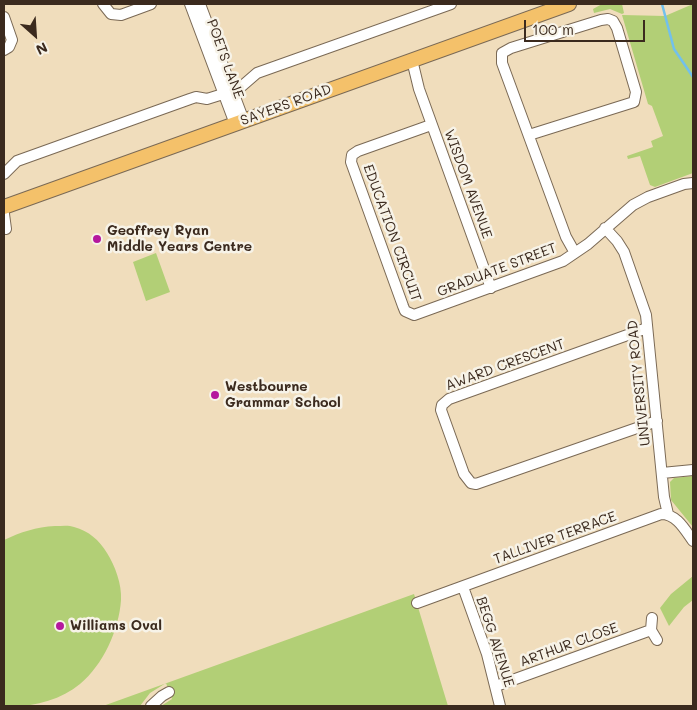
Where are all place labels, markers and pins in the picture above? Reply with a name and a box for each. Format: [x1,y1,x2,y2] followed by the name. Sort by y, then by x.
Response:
[107,223,252,256] place label: Geoffrey Ryan Middle Years Centre
[91,233,103,245] marker: Geoffrey Ryan Middle Years Centre
[225,379,341,412] place label: Westbourne Grammar School
[209,389,221,401] marker: Westbourne Grammar School
[70,618,162,634] place label: Williams Oval
[54,620,66,632] marker: Williams Oval

